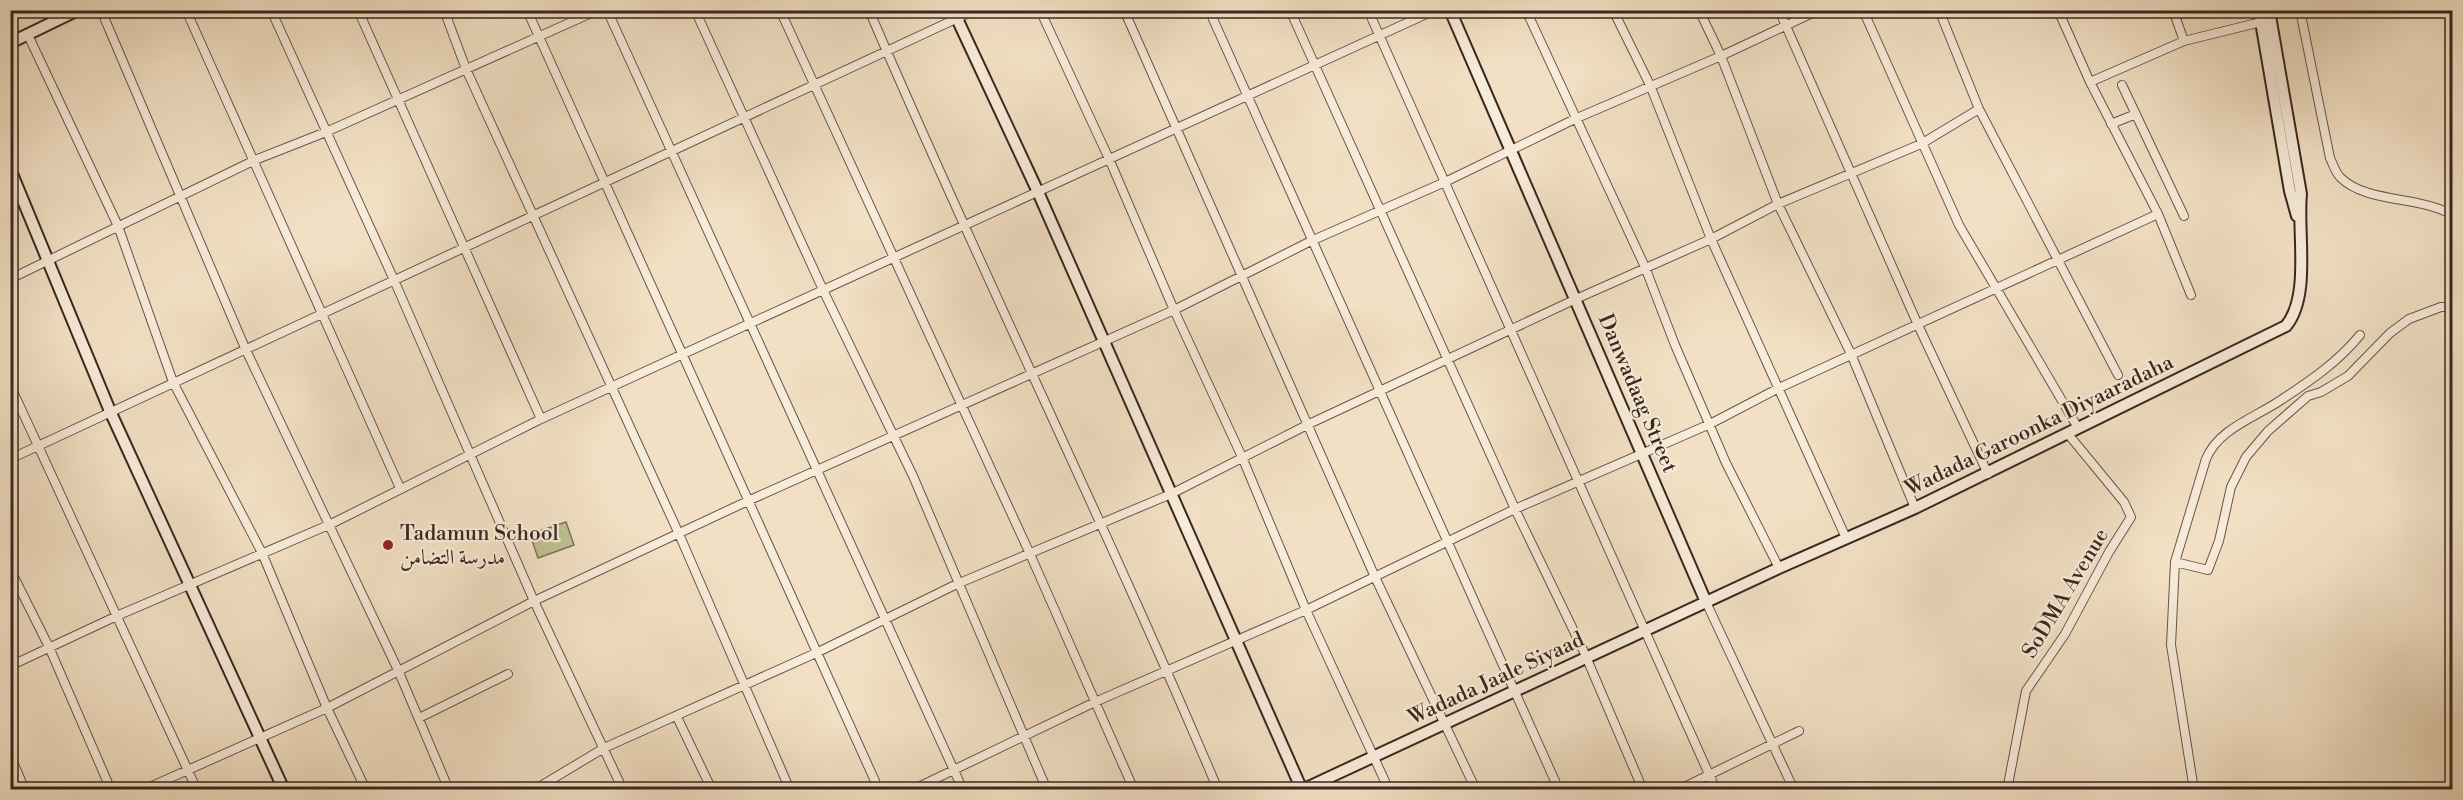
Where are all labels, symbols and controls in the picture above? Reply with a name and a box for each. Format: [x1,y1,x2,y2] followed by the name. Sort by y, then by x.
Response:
[1592,310,1682,477] street label: Danwadaag Street
[1900,349,2178,503] street label: Wadada Garoonka Diyaaradaha
[400,521,559,571] place label: Tadamun School مدرسة التضامن
[2017,524,2115,663] street label: SoDMA Avenue
[381,538,395,552] marker: Tadamun School مدرسة التضامن
[1403,627,1589,732] street label: Wadada Jaale Siyaad

